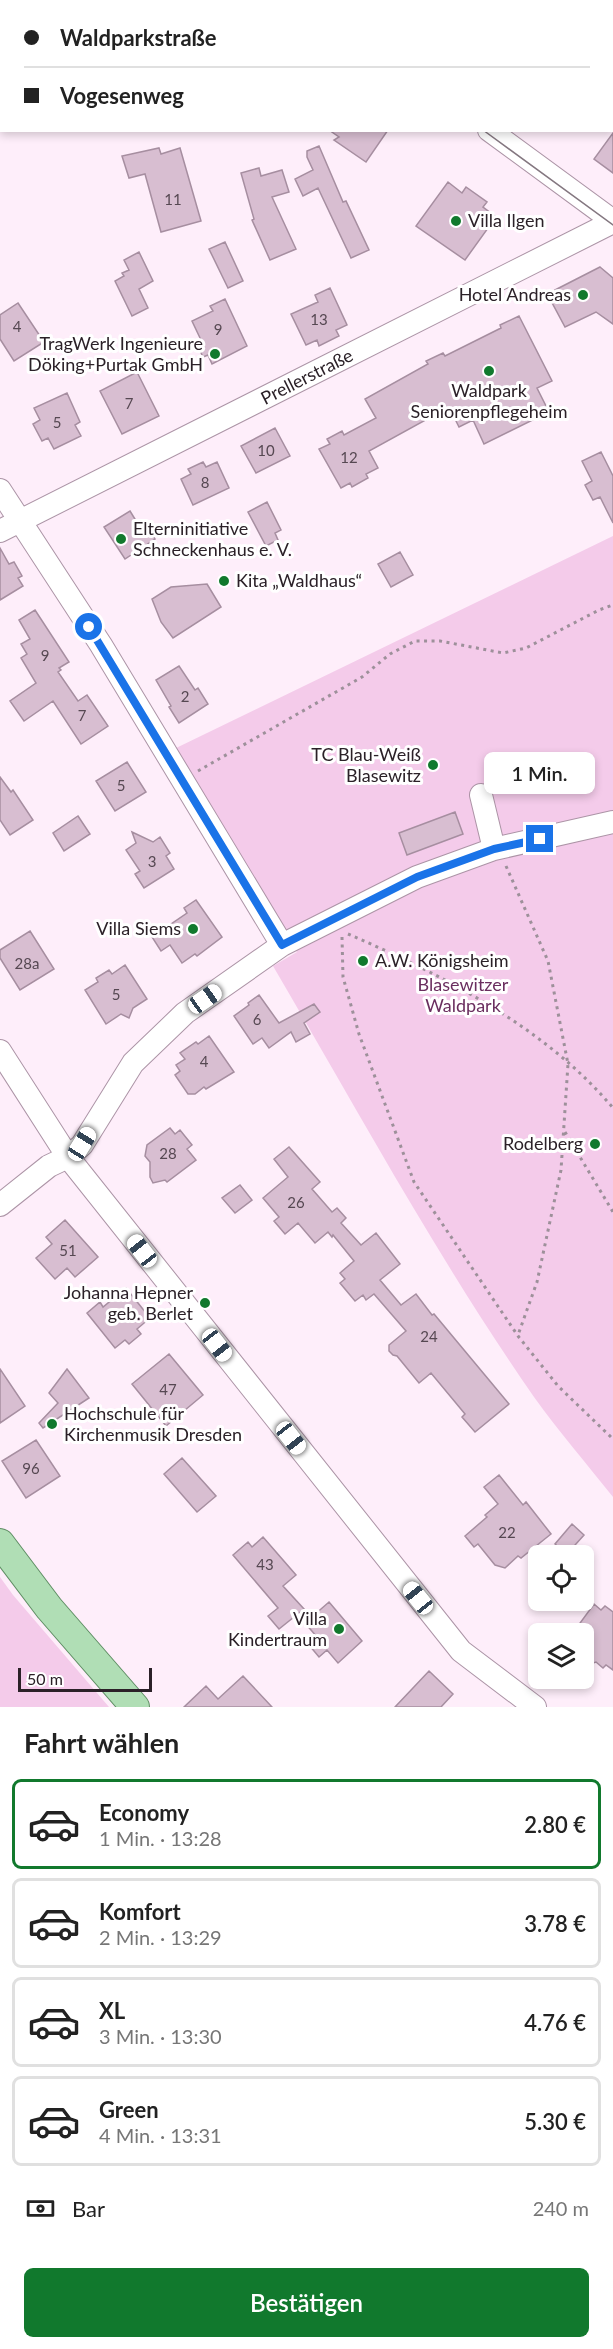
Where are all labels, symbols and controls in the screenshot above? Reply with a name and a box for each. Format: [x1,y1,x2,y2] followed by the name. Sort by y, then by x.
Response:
[60,24,217,51] text: Waldparkstraße
[60,82,184,109] text: Vogesenweg
[164,190,182,208] house number: 11
[468,209,544,231] place label: Villa Ilgen
[449,214,463,228] marker: Villa Ilgen
[459,283,571,305] place label: Hotel Andreas
[576,288,590,302] marker: Hotel Andreas
[310,310,328,328] house number: 13
[13,317,22,335] house number: 4
[214,320,222,338] house number: 9
[28,332,203,375] place label: TragWerk Ingenieure Döking+Purtak GmbH
[257,344,356,409] street label: Prellerstraße
[208,347,222,361] marker: TragWerk Ingenieure Döking+Purtak GmbH
[482,364,496,378] marker: Waldpark Seniorenpflegeheim
[411,379,567,422] place label: Waldpark Seniorenpflegeheim
[125,394,134,412] house number: 7
[53,413,61,431] house number: 5
[257,441,275,459] house number: 10
[340,448,358,466] house number: 12
[201,473,209,491] house number: 8
[133,517,292,560] place label: Elterninitiative Schneckenhaus e. V.
[114,532,128,546] marker: Elterninitiative Schneckenhaus e. V.
[236,569,362,591] place label: Kita „Waldhaus“
[217,574,231,588] marker: Kita „Waldhaus“
[75,613,102,640] route start
[41,646,49,664] house number: 9
[181,687,189,705] house number: 2
[78,706,87,724] house number: 7
[311,743,421,786] place label: TC Blau-Weiß Blasewitz
[484,752,596,794] callout: 1 Min.
[426,758,440,772] marker: TC Blau-Weiß Blasewitz
[511,761,568,785] text: 1 Min.
[117,776,125,794] house number: 5
[526,825,553,852] route end
[148,852,156,870] house number: 3
[96,917,181,939] place label: Villa Siems
[186,922,200,936] marker: Villa Siems
[375,949,509,971] place label: A.W. Königsheim
[15,954,39,972] house number: 28a
[356,954,370,968] marker: A.W. Königsheim
[418,973,509,1016] park label: Blasewitzer Waldpark
[185,981,225,1017] car
[112,985,120,1003] house number: 5
[253,1010,262,1028] house number: 6
[200,1052,209,1070] house number: 4
[65,1124,99,1164] car
[503,1132,583,1154] place label: Rodelberg
[588,1137,602,1151] marker: Rodelberg
[159,1144,177,1162] house number: 28
[287,1193,305,1211] house number: 26
[124,1231,160,1271] car
[59,1241,77,1259] house number: 51
[64,1281,194,1324] place label: Johanna Hepner geb. Berlet
[198,1296,212,1310] marker: Johanna Hepner geb. Berlet
[199,1325,235,1365] car
[420,1327,438,1345] house number: 24
[159,1380,177,1398] house number: 47
[64,1402,242,1445] place label: Hochschule für Kirchenmusik Dresden
[45,1417,59,1431] marker: Hochschule für Kirchenmusik Dresden
[273,1418,309,1458] car
[22,1459,40,1477] house number: 96
[498,1523,516,1541] house number: 22
[528,1545,594,1689] map controls
[528,1545,594,1611] button: locate
[256,1555,274,1573] house number: 43
[400,1578,436,1618] car
[228,1607,327,1650] place label: Villa Kindertraum
[332,1622,346,1636] marker: Villa Kindertraum
[528,1623,594,1689] button: layers
[18,1665,152,1692] scale bar
[27,1669,63,1688] text: 50 m
[24,1726,179,1759] text: Fahrt wählen
[27,1797,81,1851] icon: car
[99,1799,189,1826] text: Economy
[524,1811,586,1838] text: 2.80 €
[99,1826,222,1850] text: 1 Min. · 13:28
[27,1896,81,1950] icon: car
[99,1898,181,1925] text: Komfort
[524,1910,586,1937] text: 3.78 €
[99,1925,222,1949] text: 2 Min. · 13:29
[27,1995,81,2049] icon: car
[99,1997,125,2024] text: XL
[524,2009,586,2036] text: 4.76 €
[99,2024,222,2048] text: 3 Min. · 13:30
[27,2094,81,2148] icon: car
[99,2096,159,2123] text: Green
[524,2108,586,2135] text: 5.30 €
[99,2123,222,2147] text: 4 Min. · 13:31
[24,2192,57,2225] icon: cash
[72,2195,105,2222] text: Bar
[533,2196,589,2220] text: 240 m
[24,2268,589,2337] button: Bestätigen

